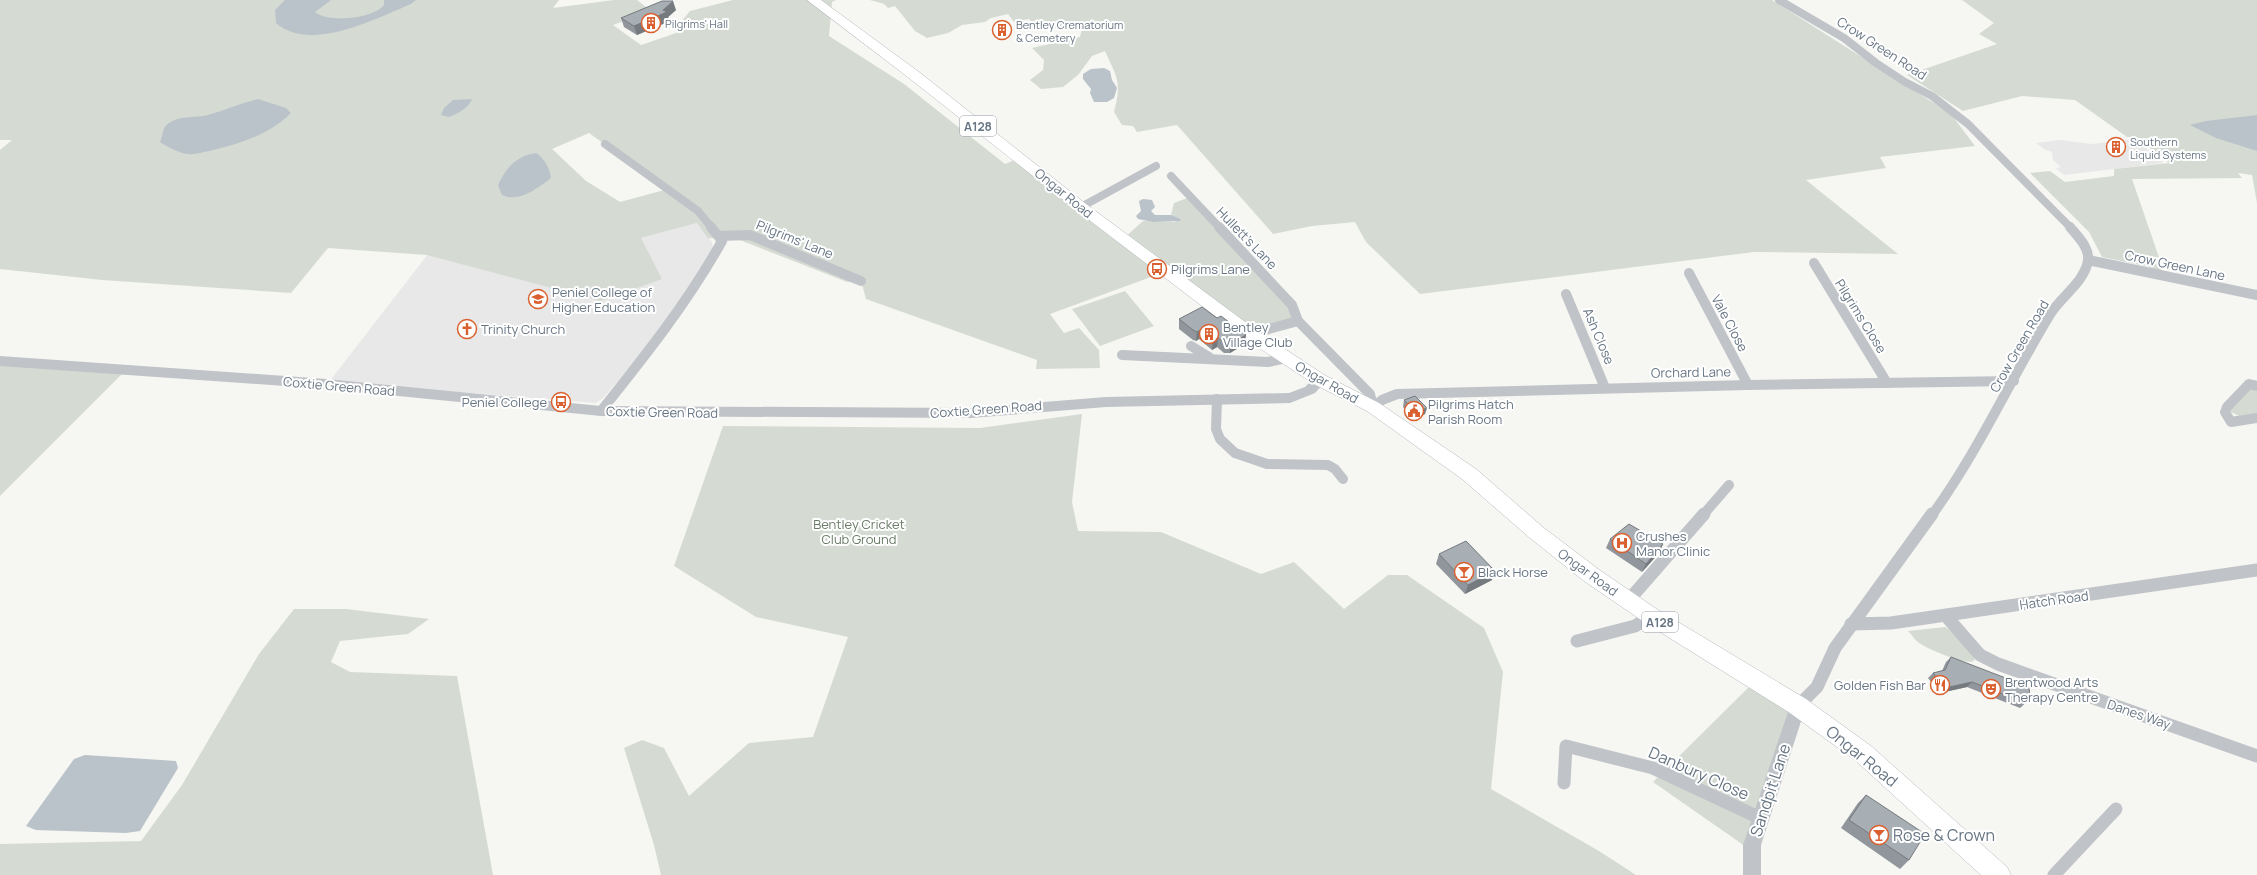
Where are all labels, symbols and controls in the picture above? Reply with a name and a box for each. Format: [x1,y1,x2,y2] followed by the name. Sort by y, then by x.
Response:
[640,12,662,34] building icon: Pilgrims' Hall
[1834,12,1930,84] street label: Crow Green Road
[665,16,728,31] place label: Pilgrims' Hall
[1016,17,1123,45] place label: Bentley Crematorium & Cemetery
[991,19,1013,41] building icon: Bentley Crematorium & Cemetery
[960,116,996,136] road number: A128
[2130,134,2207,162] place label: Southern Liquid Systems
[2105,136,2127,158] building icon: Southern Liquid Systems
[1031,164,1097,222] street label: Ongar Road
[1213,203,1282,273] street label: Hullett's Lane
[754,215,836,263] street label: Pilgrims' Lane
[2123,246,2227,284] street label: Crow Green Lane
[1146,258,1168,280] bus stop icon: Pilgrims Lane
[1171,260,1250,278] place label: Pilgrims Lane
[1831,276,1891,357] street label: Pilgrims Close
[552,283,655,316] place label: Peniel College of Higher Education
[527,288,549,310] school or university icon: Peniel College of Higher Education
[1707,291,1753,355] street label: Vale Close
[1985,297,2053,395] street label: Crow Green Road
[1579,305,1619,367] street label: Ash Close
[456,318,478,340] church icon: Trinity Church
[1223,318,1293,351] place label: Bentley Village Club
[481,320,565,338] place label: Trinity Church
[1198,323,1220,345] building icon: Bentley Village Club
[1292,357,1362,407] street label: Ongar Road
[1651,362,1732,382] street label: Orchard Lane
[282,372,396,400] street label: Coxtie Green Road
[550,391,572,413] bus stop icon: Peniel College
[462,393,547,411] place label: Peniel College
[1428,395,1514,428] place label: Pilgrims Hatch Parish Room
[930,396,1042,422] street label: Coxtie Green Road
[1403,400,1425,422] public building icon: Pilgrims Hatch Parish Room
[606,402,718,422] street label: Coxtie Green Road
[813,515,905,548] park label: Bentley Cricket Club Ground
[1636,527,1710,560] place label: Crushes Manor Clinic
[1611,532,1633,554] hospital icon: Crushes Manor Clinic
[1554,544,1622,600] street label: Ongar Road
[1453,561,1475,583] bar icon: Black Horse
[1478,563,1548,581] place label: Black Horse
[2018,586,2090,614] street label: Hatch Road
[1642,612,1678,632] road number: A128
[2005,673,2099,706] place label: Brentwood Arts Therapy Centre
[1929,674,1951,696] restaurant icon: Golden Fish Bar
[1834,676,1926,694] place label: Golden Fish Bar
[1980,678,2002,700] theatre icon: Brentwood Arts Therapy Centre
[2105,695,2173,733] street label: Danes Way
[1822,720,1902,792] street label: Ongar Road
[1645,741,1753,805] street label: Danbury Close
[1745,741,1795,839] street label: Sandpit Lane
[1868,824,1890,846] bar icon: Rose & Crown
[1893,824,1995,846] place label: Rose & Crown

